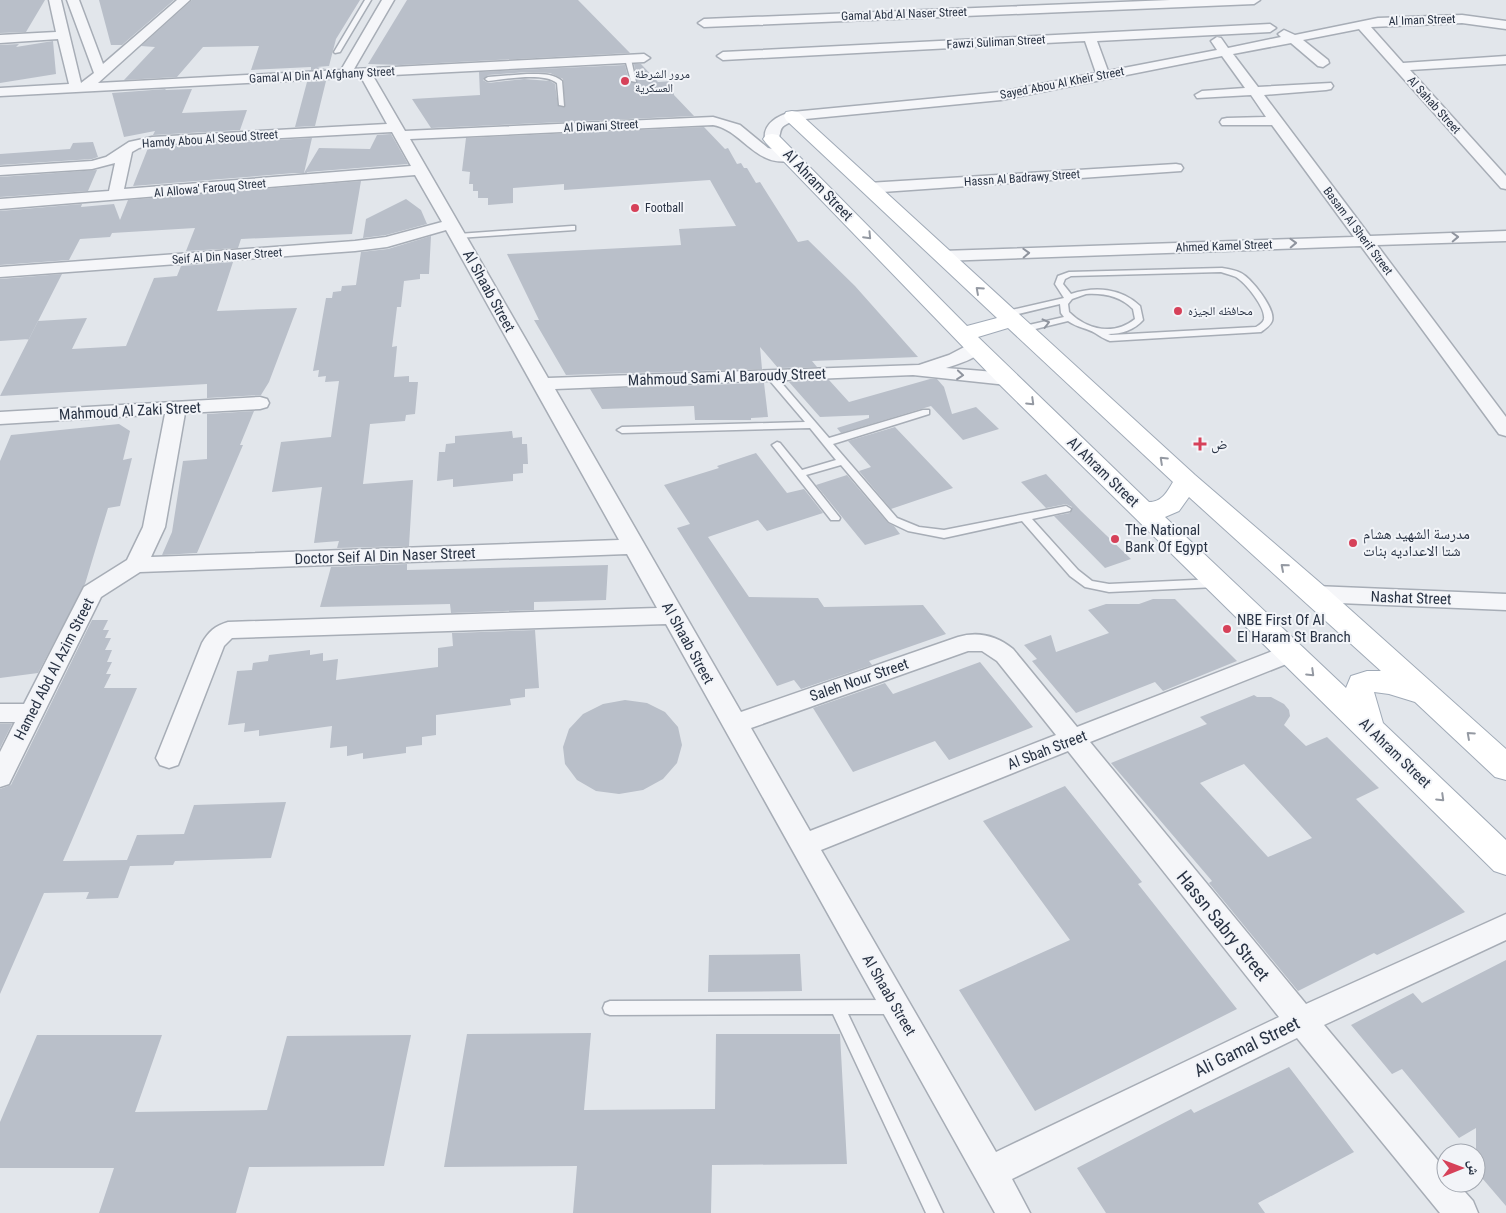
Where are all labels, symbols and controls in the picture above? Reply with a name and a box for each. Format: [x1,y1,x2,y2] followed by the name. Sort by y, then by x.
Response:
[841,5,968,23] street label: Gamal Abd Al Naser Street
[1388,12,1456,28] street label: Al Iman Street
[946,32,1046,52] street label: Fawzi Suliman Street
[249,64,396,86] street label: Gamal Al Din Al Afghany Street
[999,64,1126,102] street label: Sayed Abou Al Kheir Street
[635,67,690,95] place label: مرور الشرطة العسكرية
[1404,73,1464,137] street label: Al Sahab Street
[619,75,631,87] marker: مرور الشرطة العسكرية
[563,117,639,135] street label: Al Diwani Street
[142,127,279,151] street label: Hamdy Abou Al Seoud Street
[779,145,857,225] street label: Al Ahram Street
[964,167,1081,189] street label: Hassn Al Badrawy Street
[153,176,267,200] street label: Al Allowa' Farouq Street
[1320,184,1396,278] street label: Basam Al Sherif Street
[645,201,683,215] place label: Football
[629,202,641,214] marker: Football
[862,230,871,239] one-way arrow
[1452,232,1460,243] one-way arrow
[1175,237,1273,255] street label: Ahmed Kamel Street
[1290,238,1297,248] one-way arrow
[171,245,283,267] street label: Seif Al Din Naser Street
[459,247,519,335] street label: Al Shaab Street
[1022,247,1030,258] one-way arrow
[976,287,985,296] one-way arrow
[1188,304,1253,318] place label: محافظه الجيزه
[1172,305,1184,317] marker: محافظه الجيزه
[1041,319,1049,329] one-way arrow
[628,365,826,389] street label: Mahmoud Sami Al Baroudy Street
[956,369,964,380] one-way arrow
[1025,396,1034,405] one-way arrow
[59,398,201,424] street label: Mahmoud Al Zaki Street
[1063,433,1143,511] street label: Al Ahram Street
[1211,435,1227,454] place label: ض
[1193,437,1207,451] marker: ض
[1159,457,1168,466] one-way arrow
[1125,521,1208,556] place label: The National Bank Of Egypt
[1363,525,1470,560] place label: مدرسة الشهيد هشام شتا الاعداديه بنات
[1109,533,1121,545] marker: The National Bank Of Egypt
[1347,537,1359,549] marker: مدرسة الشهيد هشام شتا الاعداديه بنات
[294,544,476,568] street label: Doctor Seif Al Din Naser Street
[1281,564,1290,573] one-way arrow
[1370,588,1452,608] street label: Nashat Street
[10,595,98,743] street label: Hamed Abd Al Azim Street
[658,599,718,687] street label: Al Shaab Street
[1237,611,1351,646] place label: NBE First Of Al El Haram St Branch
[1221,623,1233,635] marker: NBE First Of Al El Haram St Branch
[807,655,911,705] street label: Saleh Nour Street
[1306,667,1315,676] one-way arrow
[1355,714,1435,792] street label: Al Ahram Street
[1005,727,1089,773] street label: Al Sbah Street
[1466,732,1475,741] one-way arrow
[1435,792,1444,801] one-way arrow
[1173,866,1274,985] street label: Hassn Sabry Street
[858,951,920,1039] street label: Al Shaab Street
[1191,1012,1303,1081] street label: Ali Gamal Street
[1436,1143,1486,1193] north arrow
[1465,1160,1482,1175] text: ش

